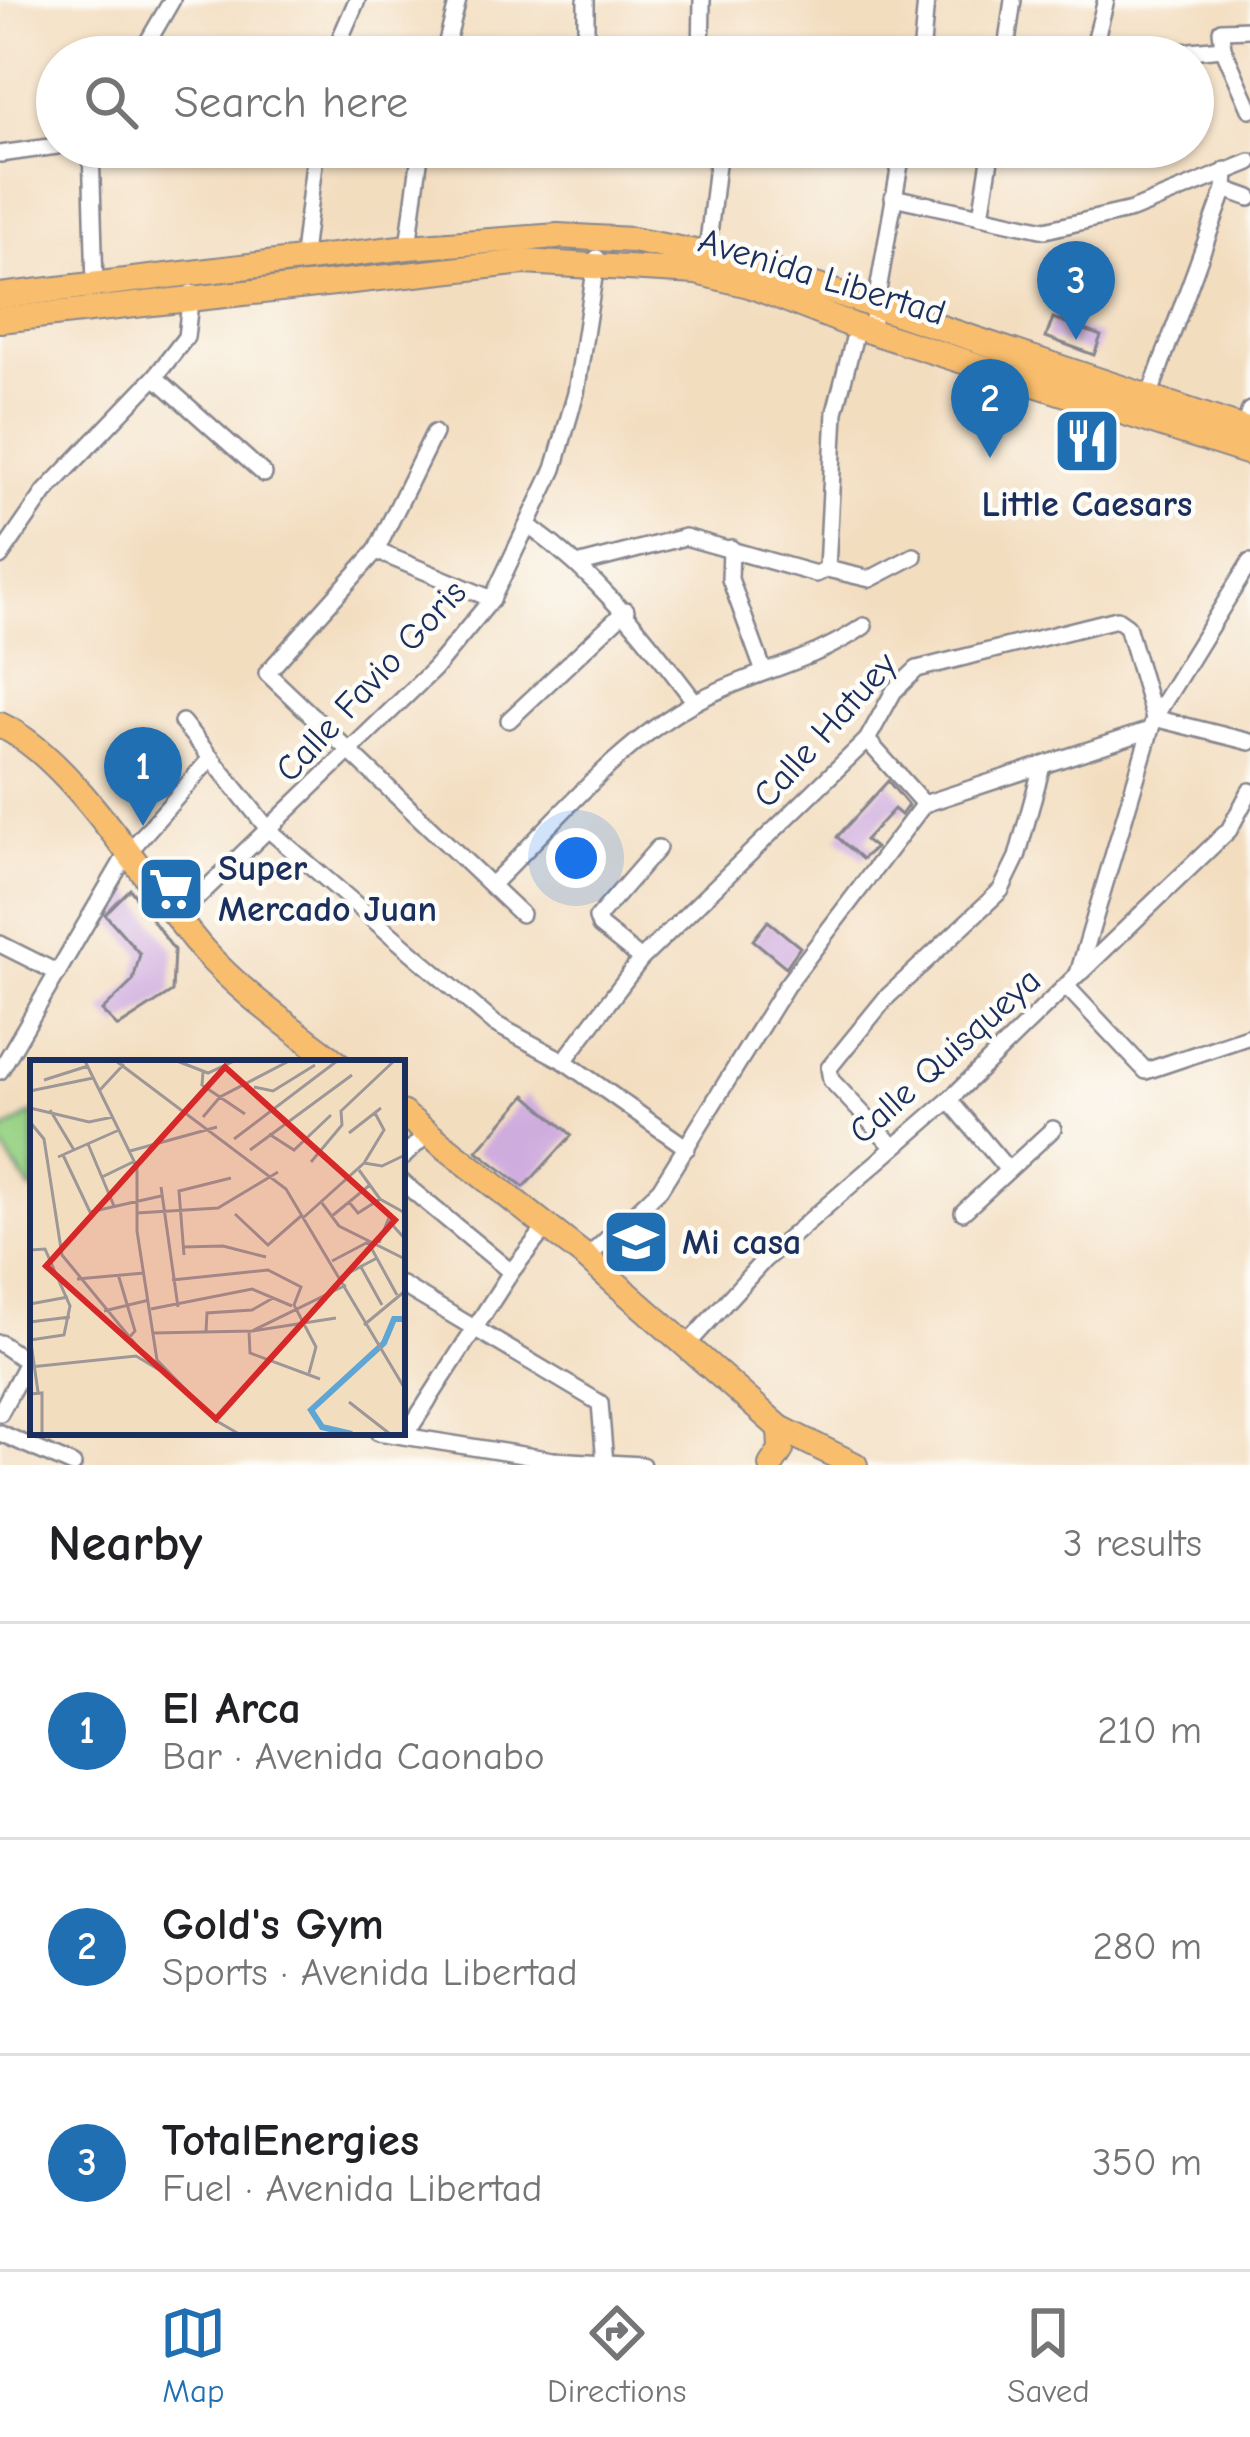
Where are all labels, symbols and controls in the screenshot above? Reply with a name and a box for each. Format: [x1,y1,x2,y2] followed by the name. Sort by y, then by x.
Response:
[36,36,1214,168] search box
[78,69,144,135] icon: search
[174,76,408,128] text: Search here
[694,220,950,334] street label: Avenida Libertad
[1037,241,1115,340] pin: 3
[951,359,1029,458] pin: 2
[1052,406,1122,476] restaurant icon: Little Caesars
[982,484,1192,525] place label: Little Caesars
[267,572,475,790] street label: Calle Favio Goris
[745,644,906,816] street label: Calle Hatuey
[104,727,182,826] pin: 1
[546,828,606,888] your location
[218,848,437,930] place label: Super Mercado Juan
[136,854,206,924] supermarket icon: Super Mercado Juan
[841,960,1049,1152] street label: Calle Quisqueya
[30,1060,405,1435] inset map
[601,1207,671,1277] school or university icon: Mi casa
[682,1222,801,1263] place label: Mi casa
[48,1514,202,1573] text: Nearby
[1063,1521,1202,1566] text: 3 results
[162,1682,301,1734] text: El Arca
[79,1708,95,1753] text: 1
[1097,1708,1202,1753] text: 210 m
[162,1734,545,1779] text: Bar · Avenida Caonabo
[162,1898,384,1950] text: Gold's Gym
[77,1924,97,1969] text: 2
[1092,1924,1202,1969] text: 280 m
[162,1950,578,1995] text: Sports · Avenida Libertad
[162,2114,419,2166] text: TotalEnergies
[77,2140,97,2185] text: 3
[1092,2140,1202,2185] text: 350 m
[162,2166,542,2211] text: Fuel · Avenida Libertad
[160,2300,226,2410] tab: Map
[547,2300,687,2410] tab: Directions
[1007,2300,1090,2410] tab: Saved

